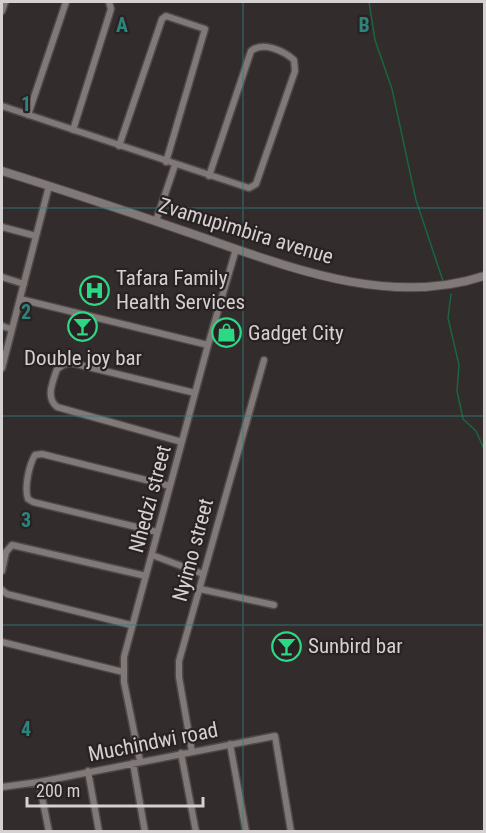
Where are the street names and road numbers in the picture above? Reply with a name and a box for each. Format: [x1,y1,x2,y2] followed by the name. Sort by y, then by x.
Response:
[156,193,336,269] street label: Zvamupimbira avenue
[124,443,176,555] street label: Nhedzi street
[168,496,218,604] street label: Nyimo street
[86,718,220,766] street label: Muchindwi road

